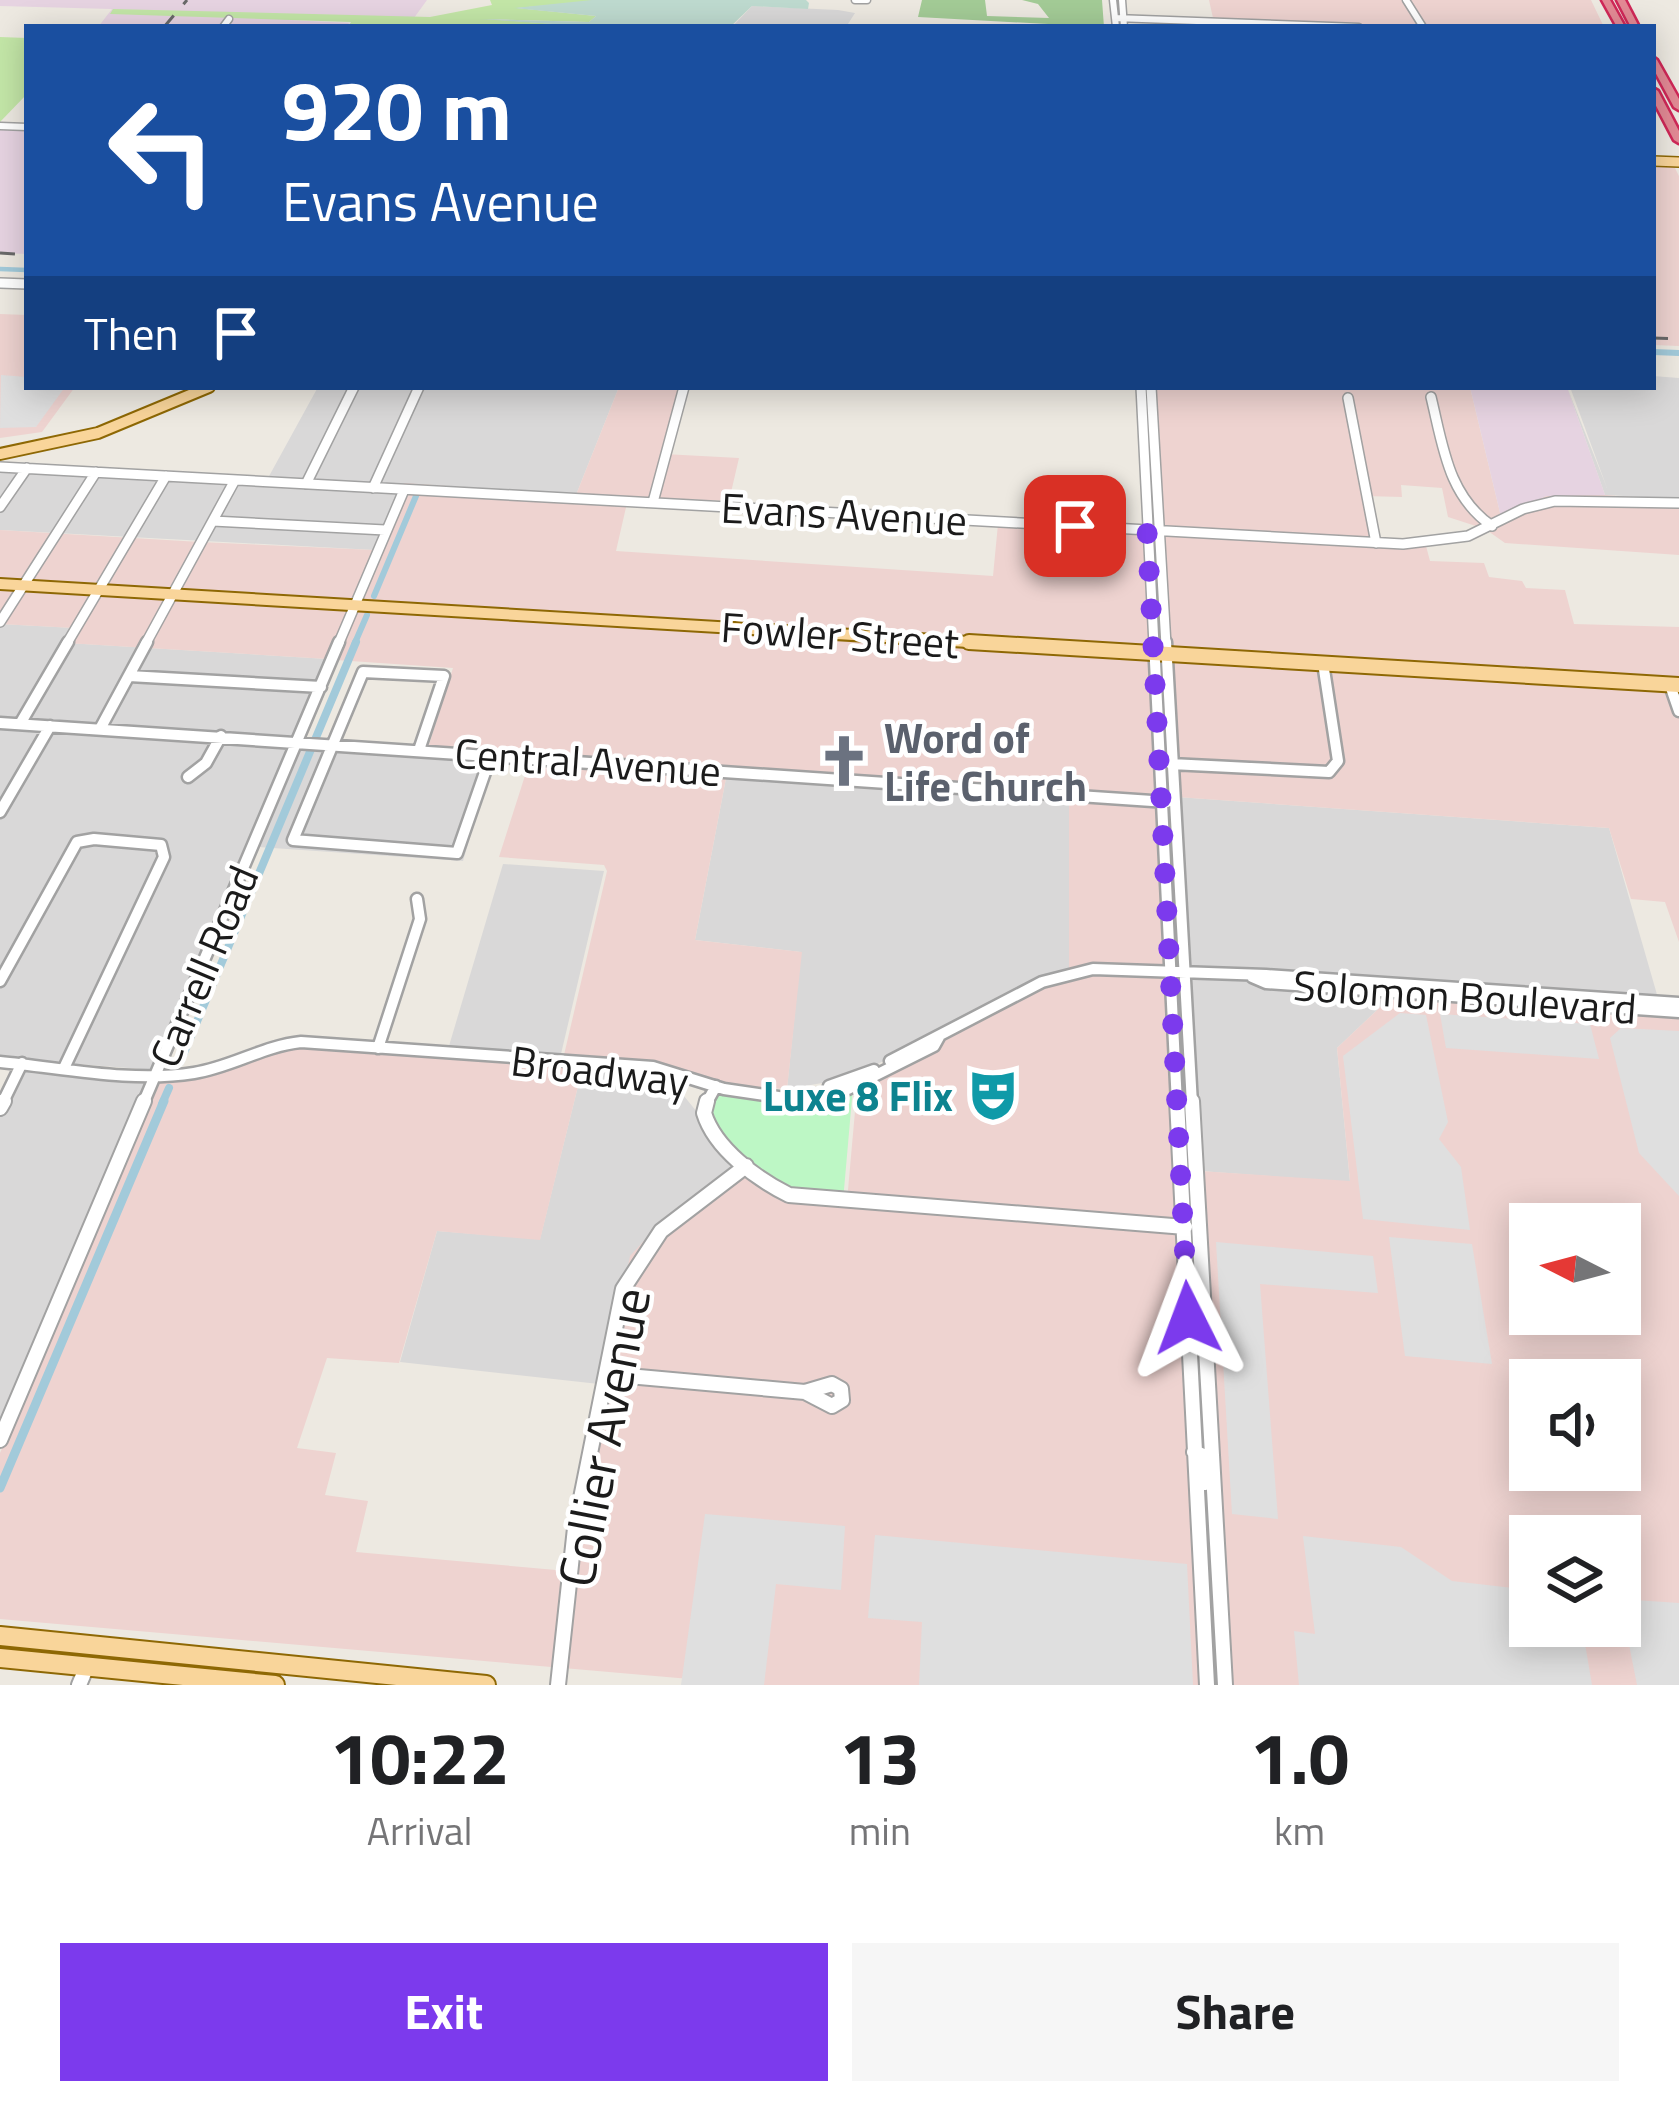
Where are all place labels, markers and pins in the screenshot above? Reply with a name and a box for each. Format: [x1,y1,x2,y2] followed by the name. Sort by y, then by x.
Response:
[1024,475,1126,577] pin
[884,705,1087,817] place label: Word of Life Church
[815,732,873,790] church icon: Word of Life Church
[763,1063,953,1127] place label: Luxe 8 Flix
[964,1066,1022,1124] theatre icon: Luxe 8 Flix

